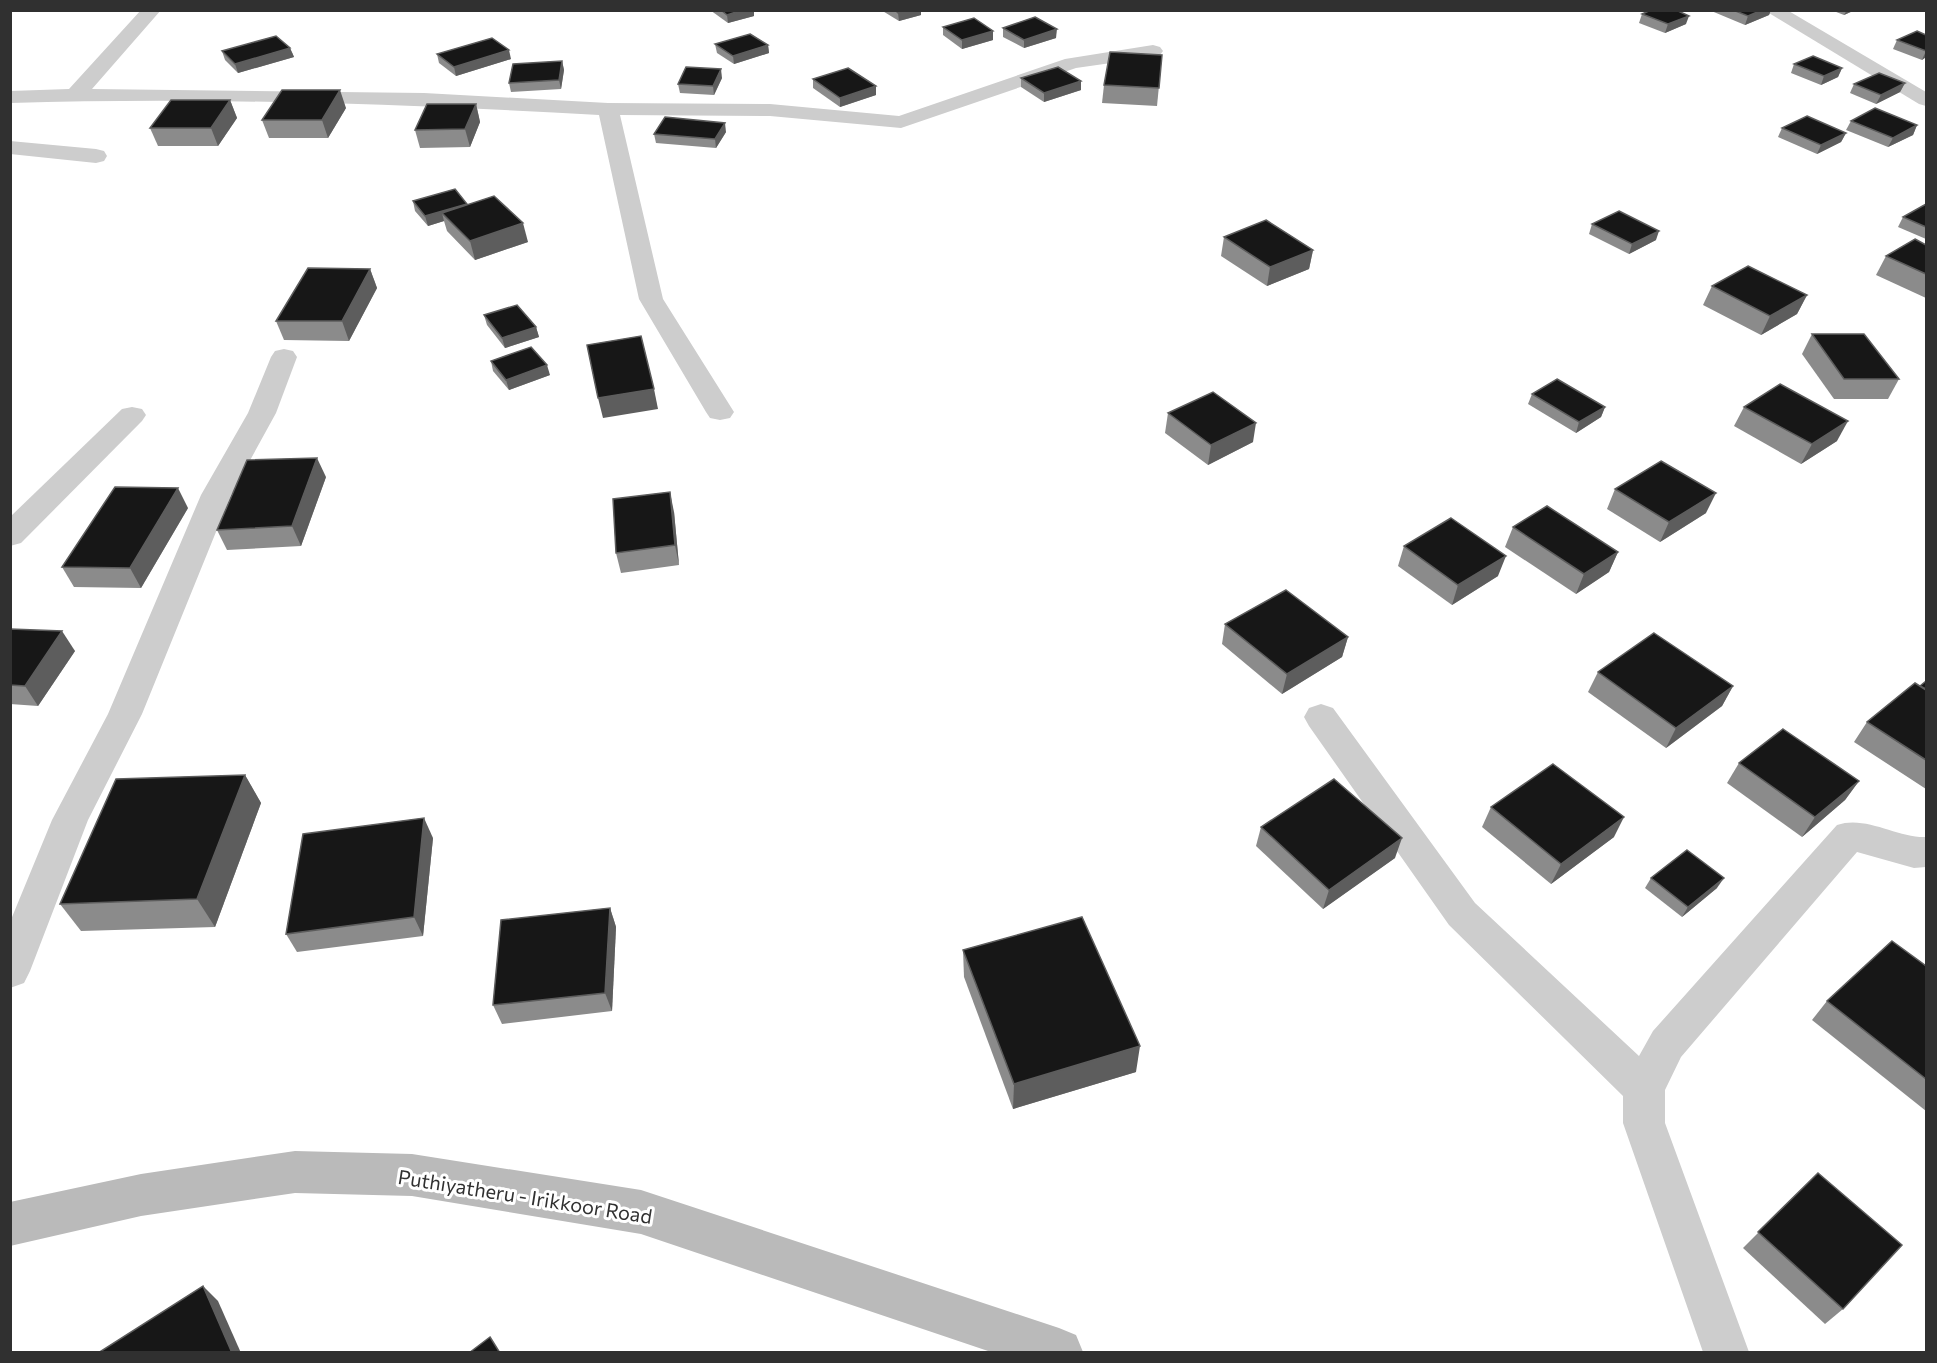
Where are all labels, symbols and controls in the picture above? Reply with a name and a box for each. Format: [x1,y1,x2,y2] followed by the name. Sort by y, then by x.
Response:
[396,1164,654,1228] street label: Puthiyatheru - Irikkoor Road

